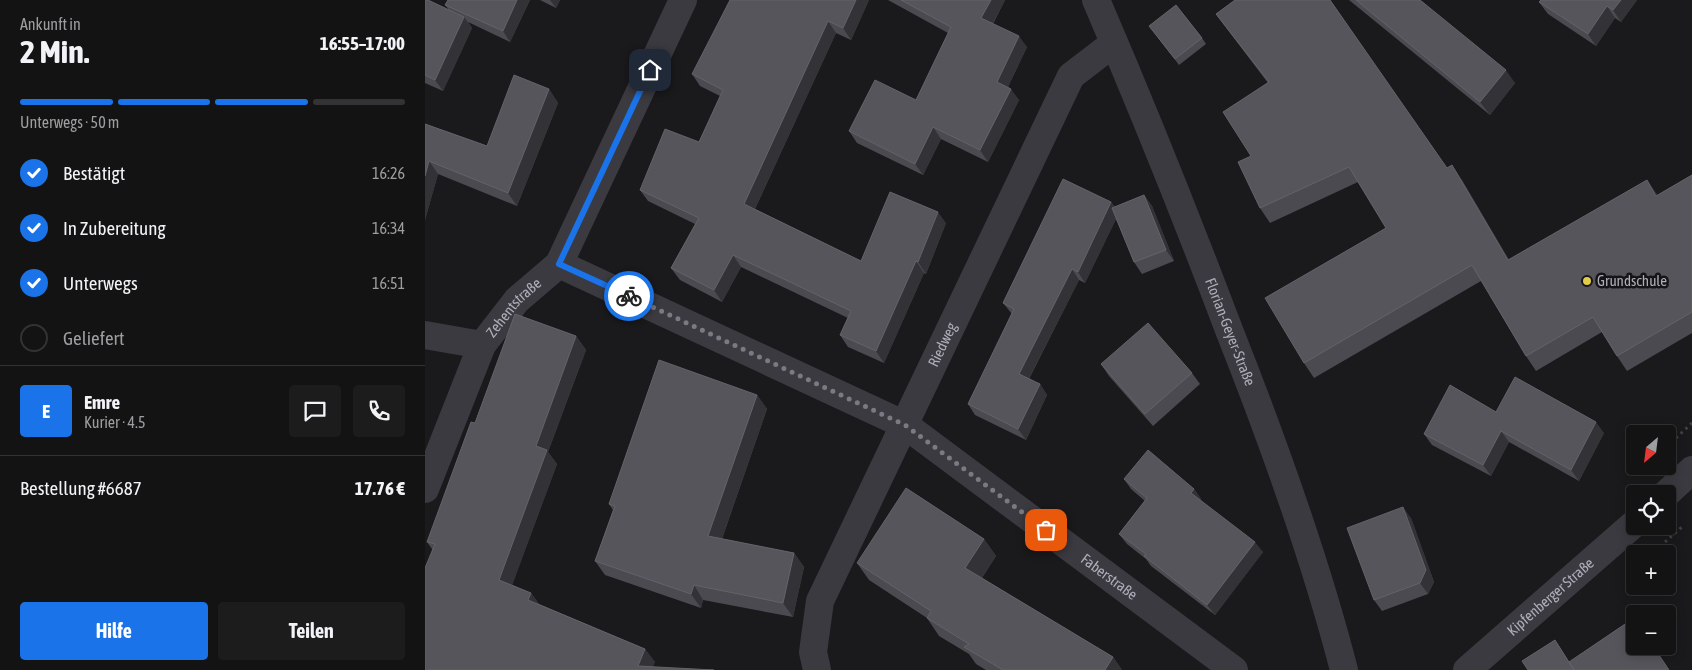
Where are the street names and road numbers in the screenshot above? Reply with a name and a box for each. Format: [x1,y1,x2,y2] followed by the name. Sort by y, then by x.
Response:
[482,274,544,340] street label: Zehentstraße
[1202,275,1259,388] street label: Florian-Geyer-Straße
[924,319,960,369] street label: Riedweg
[1078,550,1141,603] street label: Faberstraße
[1504,554,1597,639] street label: Kipfenberger Straße

